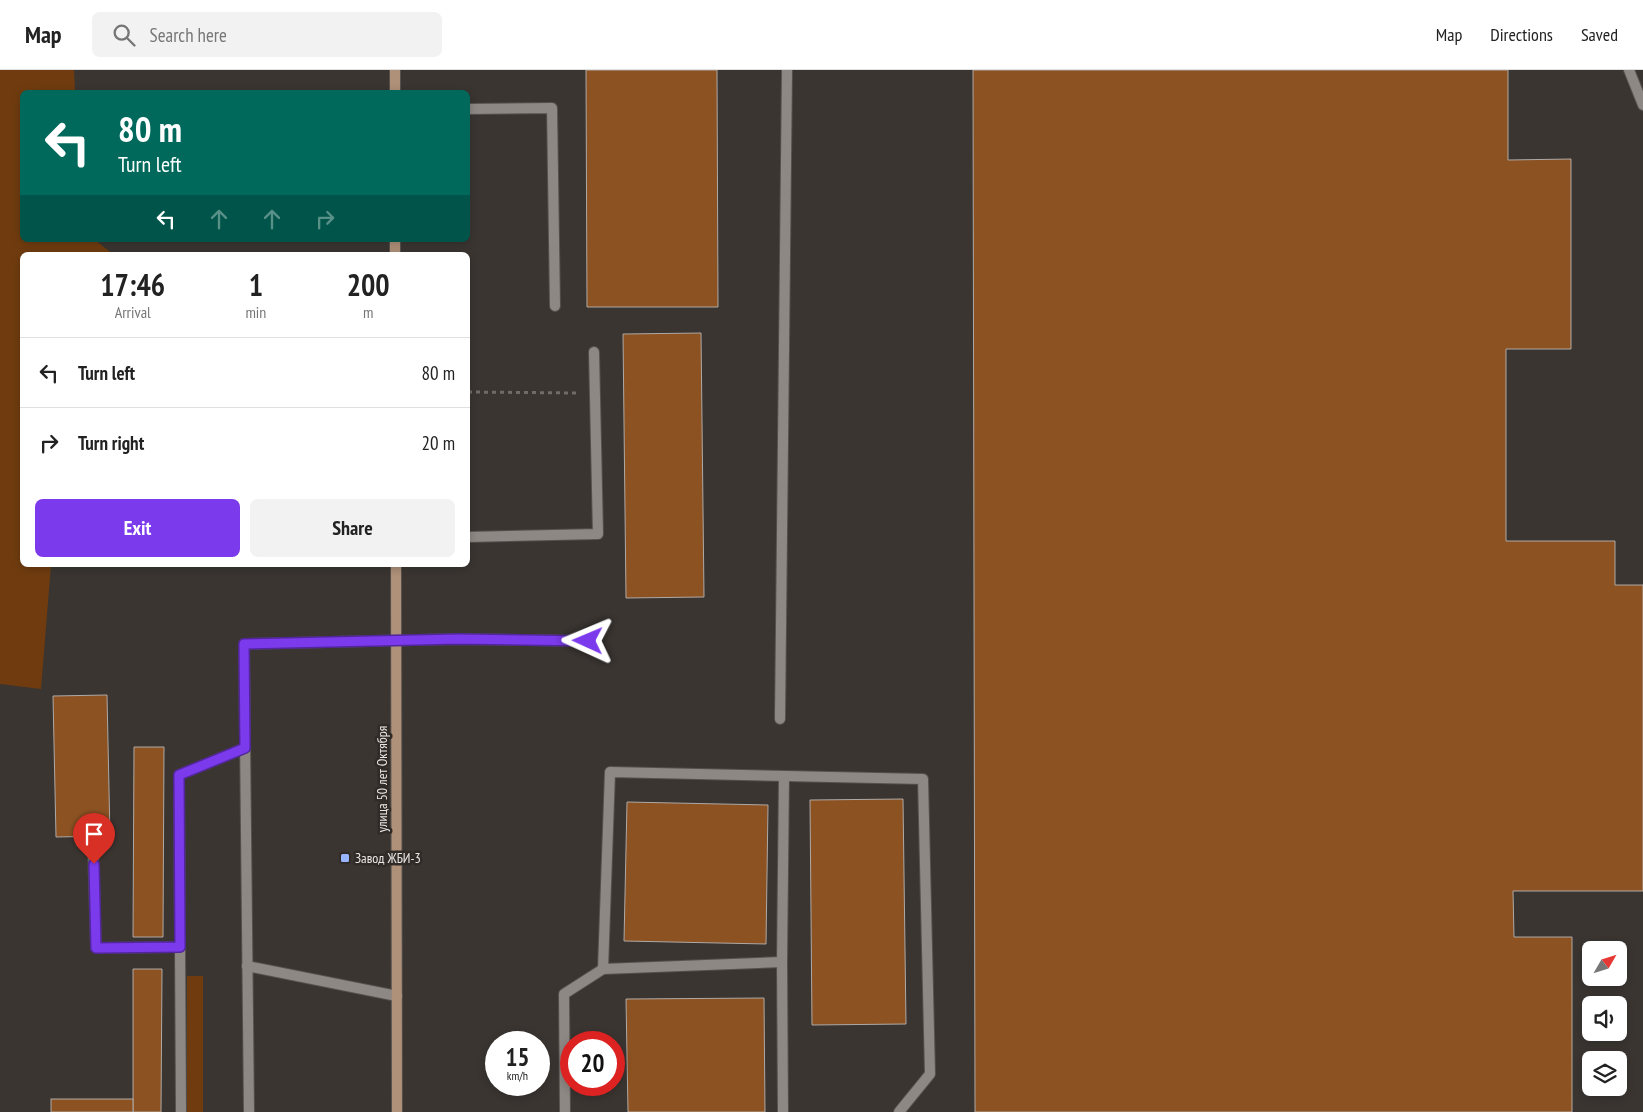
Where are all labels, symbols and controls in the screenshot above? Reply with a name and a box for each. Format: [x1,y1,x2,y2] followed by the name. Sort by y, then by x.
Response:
[92,12,442,57] search box
[25,19,62,50] text: Map
[110,21,138,49] icon: search
[150,23,227,47] text: Search here
[1436,23,1462,46] text: Map
[1490,23,1553,46] text: Directions
[1581,23,1618,46] text: Saved
[118,106,182,152] text: 80 m
[35,110,100,175] icon: left
[118,150,182,178] text: Turn left
[152,205,180,233] icon: left
[205,205,233,233] icon: ahead
[258,205,286,233] icon: ahead
[311,205,339,233] icon: right
[100,265,165,304] text: 17:46
[249,265,263,304] text: 1
[347,265,390,304] text: 200
[115,302,151,322] text: Arrival
[245,302,266,322] text: min
[363,302,373,322] text: m
[35,359,63,387] icon: left
[78,361,135,385] text: Turn left
[422,361,455,385] text: 80 m
[35,429,63,457] icon: right
[78,431,144,455] text: Turn right
[422,431,455,455] text: 20 m
[35,499,240,557] button: Exit
[250,499,455,557] button: Share
[561,614,613,666] position arrow
[373,726,391,832] street label: улица 50 лет Октября
[73,813,115,864] pin
[80,820,108,848] icon: arrive
[355,849,421,867] place label: Завод ЖБИ-3
[339,852,351,864] marker: Завод ЖБИ-3
[1582,941,1628,986] north arrow
[1582,941,1627,1096] map controls
[1582,996,1627,1041] button: sound
[560,1031,625,1096] speed limit sign: 20
[506,1041,529,1073] text: 15
[1582,1051,1627,1096] button: layers
[507,1068,528,1083] text: km/h

